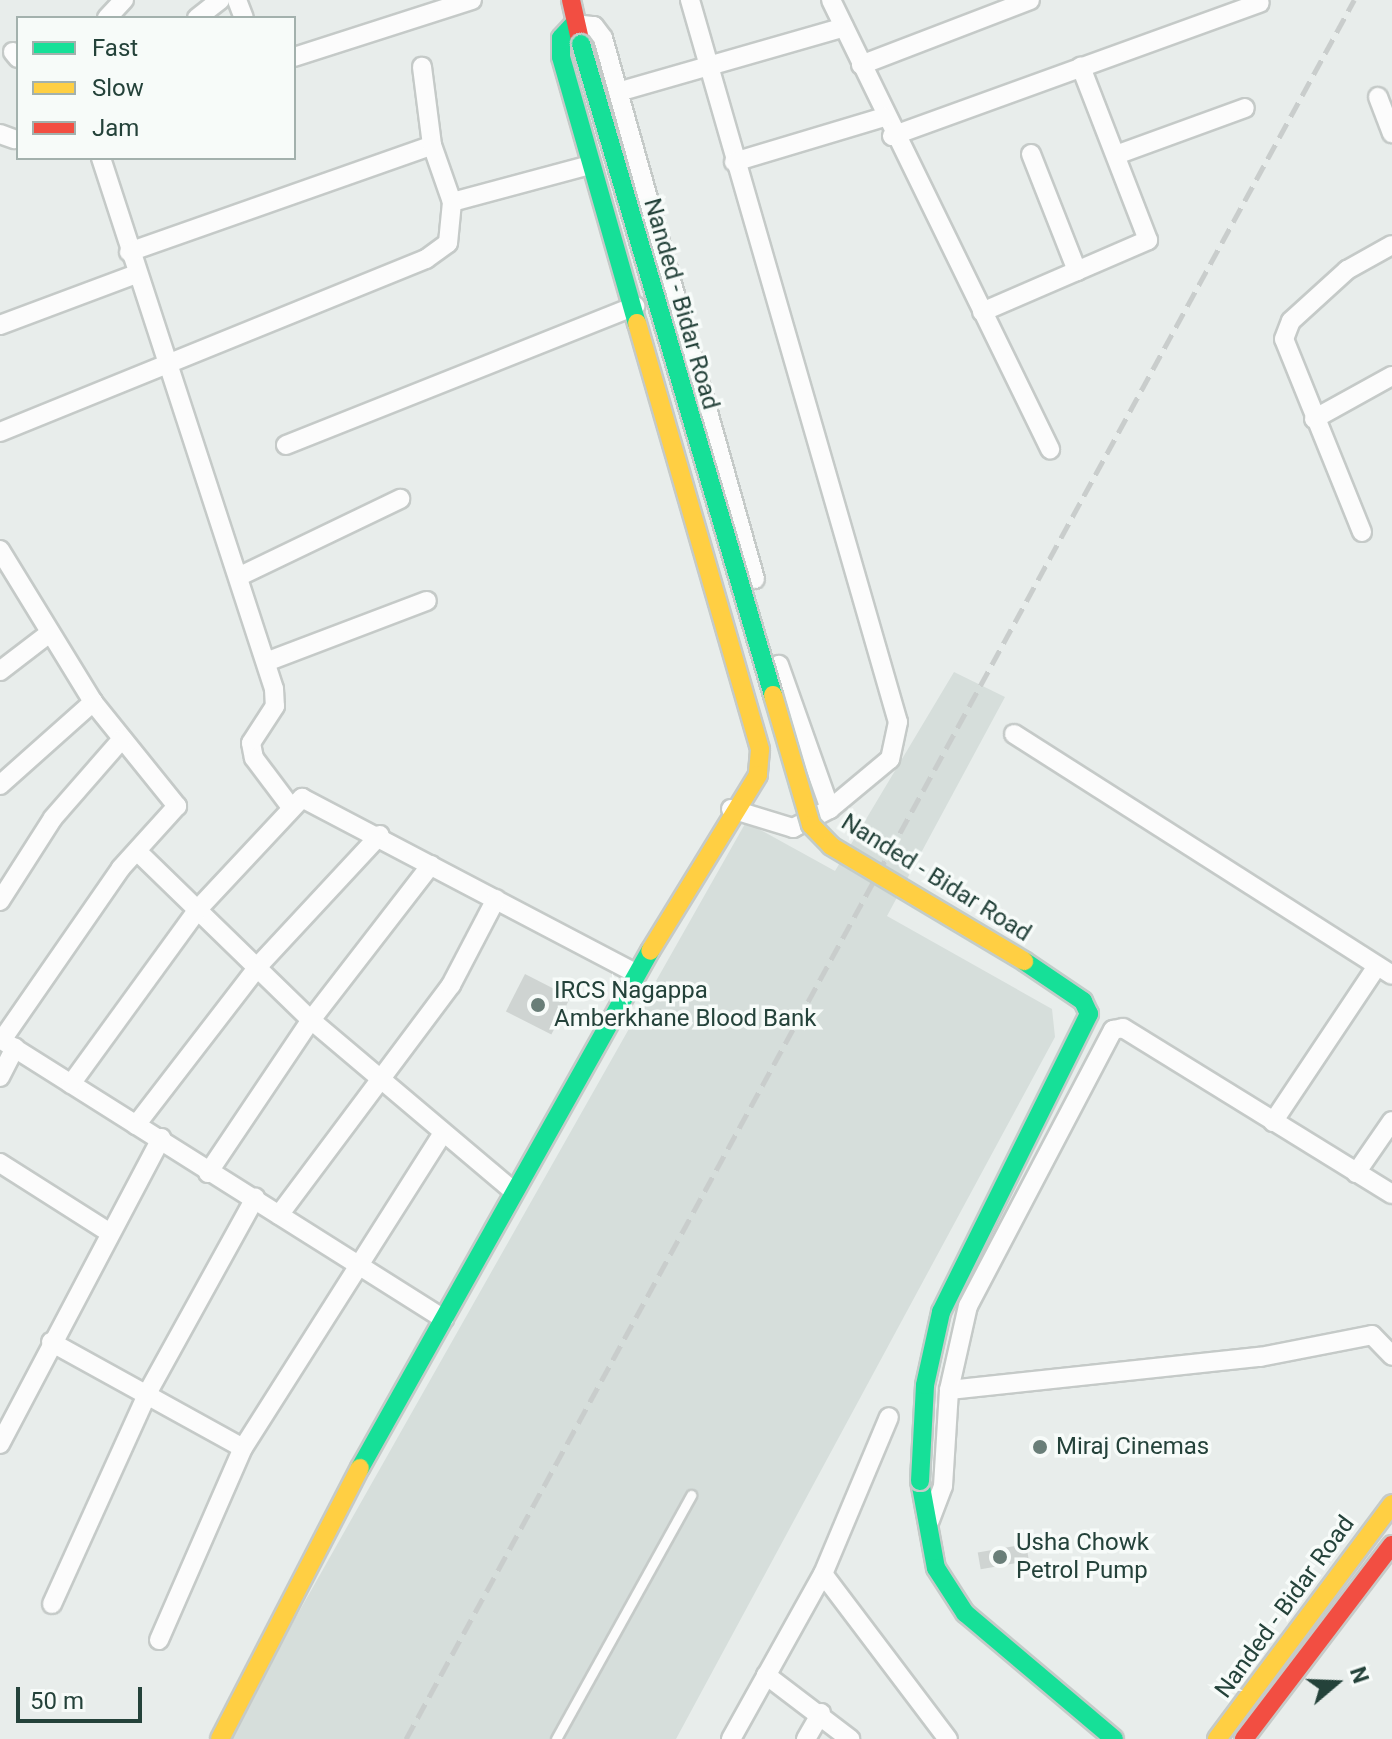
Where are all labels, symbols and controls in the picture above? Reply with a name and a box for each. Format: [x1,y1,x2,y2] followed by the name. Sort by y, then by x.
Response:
[16,16,296,160] legend
[92,34,138,62] text: Fast
[92,74,144,102] text: Slow
[92,114,139,142] text: Jam
[637,195,725,413] street label: Nanded - Bidar Road
[836,808,1036,948] street label: Nanded - Bidar Road
[554,977,816,1033] place label: IRCS Nagappa Amberkhane Blood Bank
[529,996,547,1014] marker: IRCS Nagappa Amberkhane Blood Bank
[1056,1433,1209,1461] place label: Miraj Cinemas
[1031,1438,1049,1456] marker: Miraj Cinemas
[1209,1510,1361,1704] street label: Nanded - Bidar Road
[1016,1529,1149,1585] place label: Usha Chowk Petrol Pump
[991,1548,1009,1566] marker: Usha Chowk Petrol Pump
[1296,1643,1376,1723] north arrow
[20,1671,146,1721] scale bar
[30,1687,84,1715] text: 50 m

